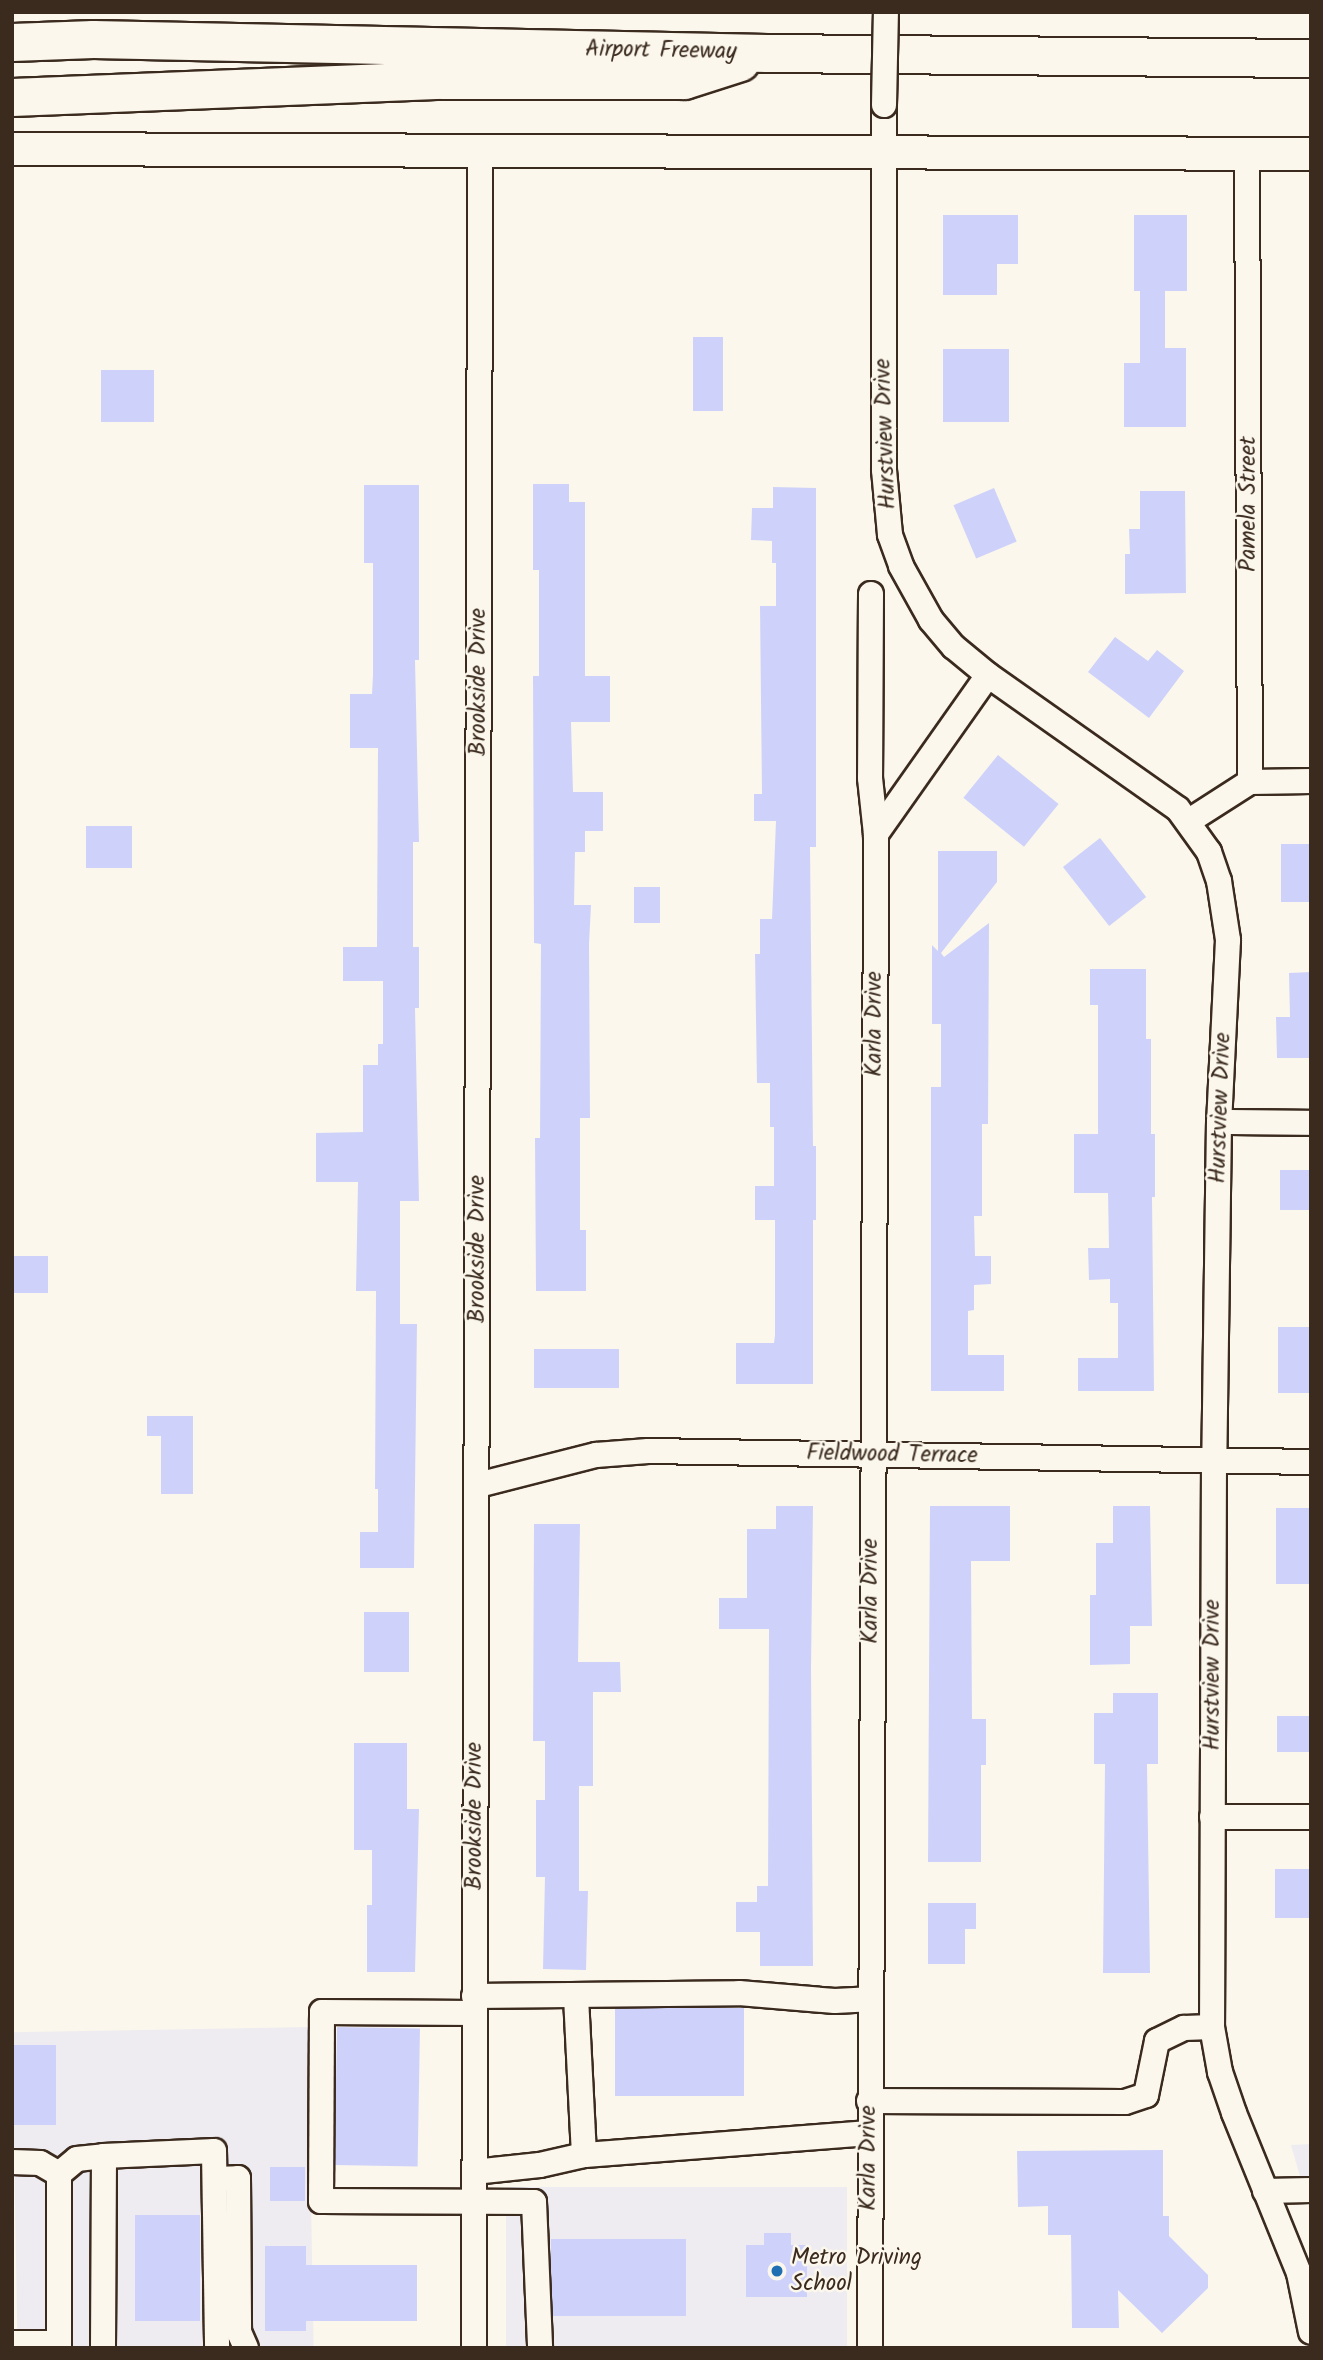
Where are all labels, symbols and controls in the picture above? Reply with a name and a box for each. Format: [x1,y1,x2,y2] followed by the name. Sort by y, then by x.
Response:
[585,36,737,66] street label: Airport Freeway
[870,358,902,510] street label: Hurstview Drive
[1235,436,1263,572] street label: Pamela Street
[465,608,493,756] street label: Brookside Drive
[861,971,889,1077] street label: Karla Drive
[1205,1032,1237,1184] street label: Hurstview Drive
[464,1175,492,1323] street label: Brookside Drive
[806,1440,978,1470] street label: Fieldwood Terrace
[857,1538,885,1644] street label: Karla Drive
[1199,1600,1227,1750] street label: Hurstview Drive
[461,1742,489,1890] street label: Brookside Drive
[855,2105,883,2211] street label: Karla Drive
[791,2244,922,2298] place label: Metro Driving School
[769,2263,785,2279] marker: Metro Driving School

